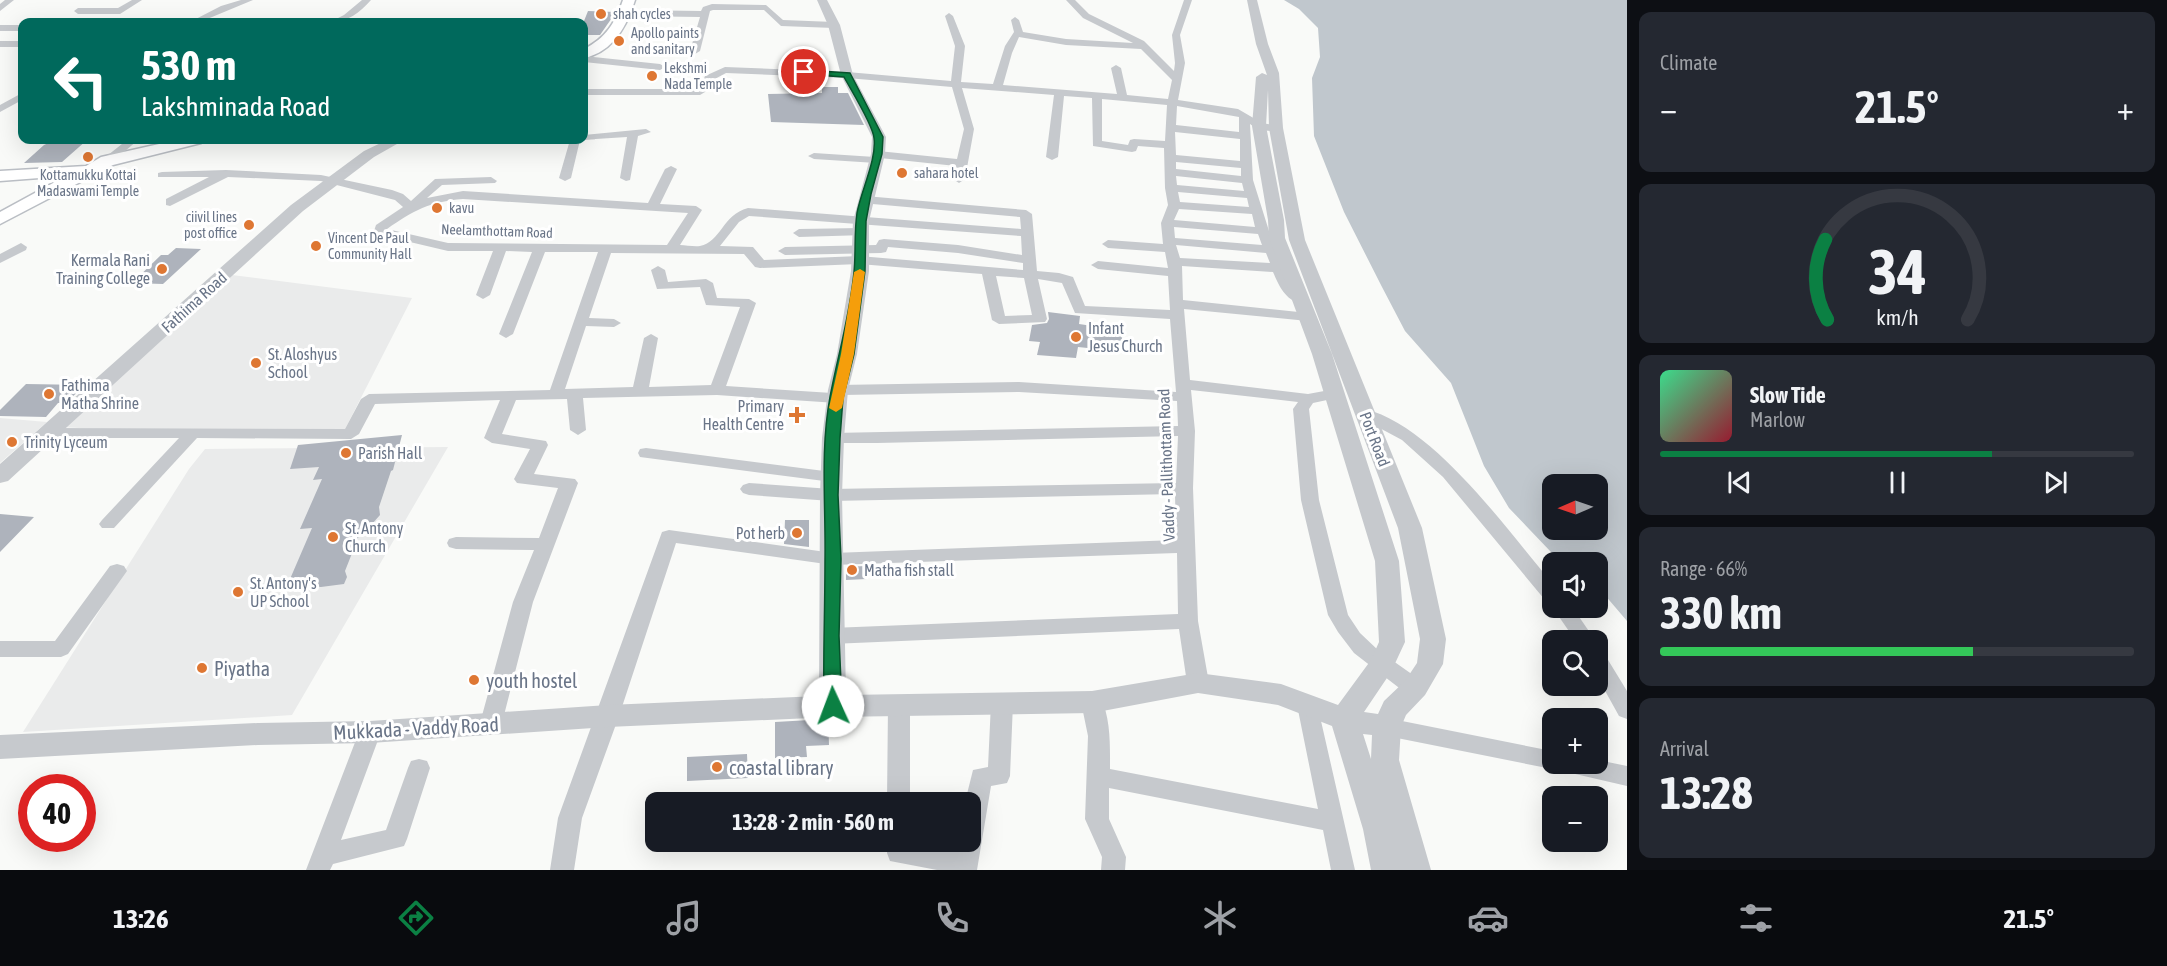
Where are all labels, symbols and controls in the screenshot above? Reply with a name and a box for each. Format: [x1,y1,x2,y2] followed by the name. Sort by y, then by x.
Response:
[613,6,671,22] place label: shah cycles
[594,7,608,21] marker: shah cycles
[631,25,699,57] place label: Apollo paints and sanitary
[612,34,626,48] marker: Apollo paints and sanitary
[141,41,236,89] text: 530 m
[42,42,120,120] icon: left
[778,46,829,97] pin
[1660,51,1717,74] text: Climate
[787,55,820,88] icon: arrive
[664,60,732,92] place label: Lekshmi Nada Temple
[645,69,659,83] marker: Lekshmi Nada Temple
[1855,81,1939,133] text: 21.5°
[1660,89,1677,127] text: −
[2117,89,2134,127] text: +
[141,91,330,122] text: Lakshminada Road
[81,150,95,164] marker: Kottamukku Kottai Madaswami Temple
[914,165,979,181] place label: sahara hotel
[895,166,909,180] marker: sahara hotel
[37,167,139,199] place label: Kottamukku Kottai Madaswami Temple
[449,200,474,216] place label: kavu
[430,201,444,215] marker: kavu
[184,209,237,241] place label: ciivil lines post office
[242,218,256,232] marker: ciivil lines post office
[441,221,553,241] street label: Neelamthottam Road
[328,230,412,262] place label: Vincent De Paul Community Hall
[1868,237,1926,308] text: 34
[309,239,323,253] marker: Vincent De Paul Community Hall
[56,251,150,288] place label: Kermala Rani Training College
[155,262,169,276] marker: Kermala Rani Training College
[158,268,230,336] street label: Fathima Road
[1876,306,1918,331] text: km/h
[1088,319,1163,355] place label: Infant Jesus Church
[1069,330,1083,344] marker: Infant Jesus Church
[268,345,338,381] place label: St. Aloshyus School
[249,356,263,370] marker: St. Aloshyus School
[61,376,139,412] place label: Fathima Matha Shrine
[1750,382,1826,408] text: Slow Tide
[42,387,56,401] marker: Fathima Matha Shrine
[1154,388,1179,542] street label: Vaddy - Pallithottam Road
[702,397,784,433] place label: Primary Health Centre
[788,406,806,424] marker: Primary Health Centre
[1750,408,1805,431] text: Marlow
[1356,409,1394,469] street label: Port Road
[24,433,108,452] place label: Trinity Lyceum
[5,435,19,449] marker: Trinity Lyceum
[358,444,423,462] place label: Parish Hall
[339,446,353,460] marker: Parish Hall
[1723,466,1756,499] icon: previous
[1881,466,1914,499] icon: pause
[2039,466,2072,499] icon: next
[1542,474,1608,540] north arrow
[1542,474,1608,852] map controls
[345,519,404,555] place label: St. Antony Church
[736,524,785,542] place label: Pot herb
[790,526,804,540] marker: Pot herb
[326,530,340,544] marker: St. Antony Church
[1542,552,1608,618] button: sound
[1660,557,1747,580] text: Range · 66%
[864,561,955,579] place label: Matha fish stall
[845,563,859,577] marker: Matha fish stall
[250,574,317,610] place label: St. Antony's UP School
[231,585,245,599] marker: St. Antony's UP School
[1660,587,1782,639] text: 330 km
[1542,630,1608,696] button: search
[214,657,270,680] place label: Piyatha
[195,661,209,675] marker: Piyatha
[486,669,578,692] place label: youth hostel
[467,673,481,687] marker: youth hostel
[801,674,865,738] position arrow
[1542,708,1608,774] button: +
[333,712,499,744] street label: Mukkada - Vaddy Road
[1660,737,1709,760] text: Arrival
[729,756,834,779] place label: coastal library
[710,760,724,774] marker: coastal library
[1660,767,1753,819] text: 13:28
[18,774,96,852] speed limit sign: 40
[1542,786,1608,852] button: −
[732,809,894,835] text: 13:28 · 2 min · 560 m
[395,897,437,939] icon: directions
[663,897,705,939] icon: music
[931,897,973,939] icon: phone
[1199,897,1241,939] icon: climate
[1467,897,1509,939] icon: car
[1735,897,1777,939] icon: filters
[113,903,169,934] text: 13:26
[2004,903,2054,934] text: 21.5°

